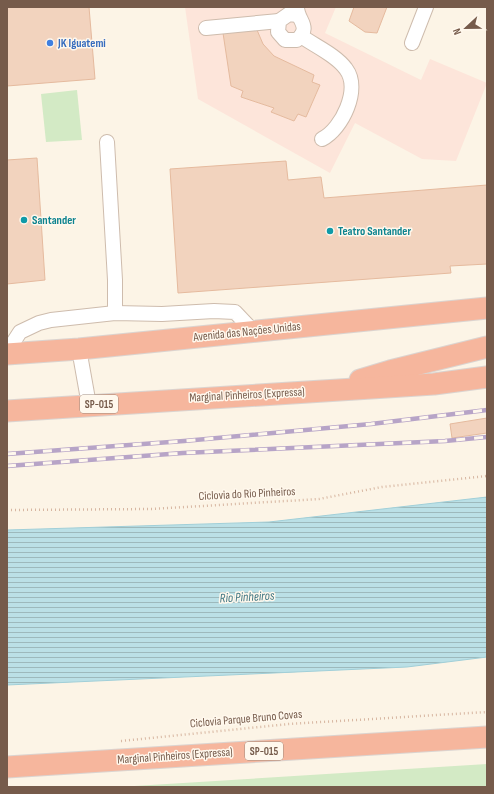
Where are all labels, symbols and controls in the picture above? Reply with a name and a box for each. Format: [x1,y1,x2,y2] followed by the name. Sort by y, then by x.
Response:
[446,8,486,48] north arrow
[450,26,464,37] text: N
[57,36,106,51] place label: JK Iguatemi
[45,38,55,48] marker: JK Iguatemi
[32,213,76,228] place label: Santander
[19,215,29,225] marker: Santander
[338,224,411,239] place label: Teatro Santander
[325,226,335,236] marker: Teatro Santander
[192,319,301,345] street label: Avenida das Nações Unidas
[189,384,305,406] street label: Marginal Pinheiros (Expressa)
[80,395,118,413] road number: SP-015
[198,484,296,504] street label: Ciclovia do Rio Pinheiros
[219,588,275,606] water label: Rio Pinheiros
[189,707,303,731] street label: Ciclovia Parque Bruno Covas
[245,742,283,760] road number: SP-015
[117,744,233,768] street label: Marginal Pinheiros (Expressa)

